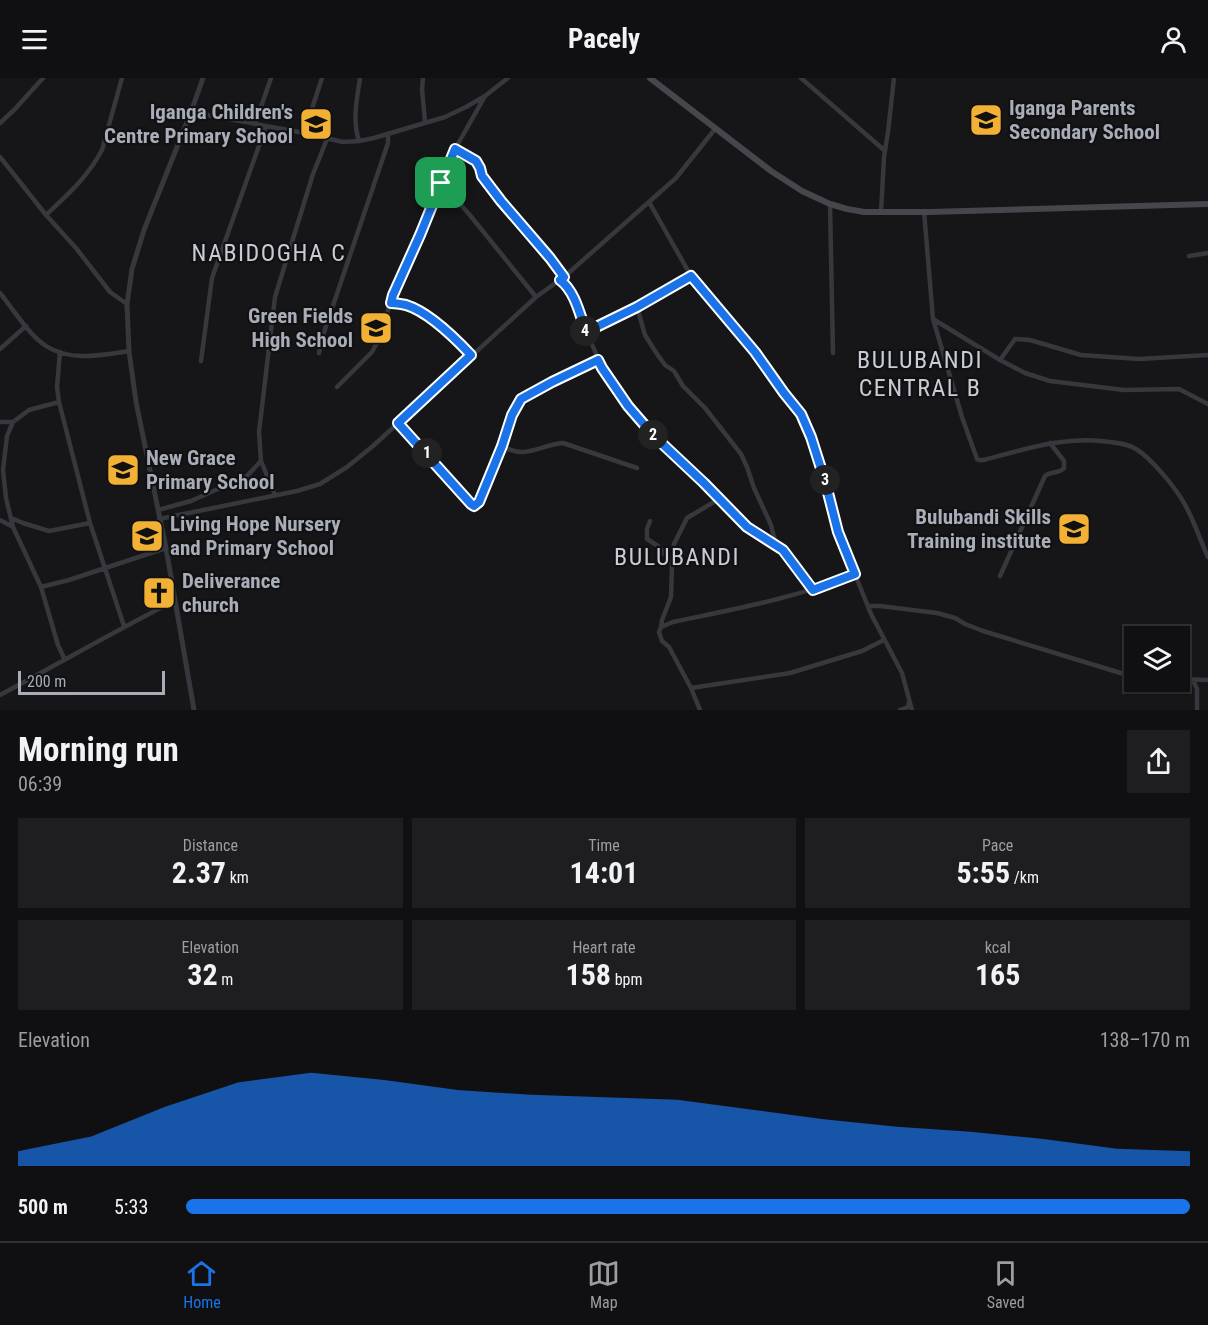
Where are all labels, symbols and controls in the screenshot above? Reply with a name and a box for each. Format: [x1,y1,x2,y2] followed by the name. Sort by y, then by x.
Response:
[18,23,51,56] icon: menu
[568,23,640,55] text: Pacely
[1157,23,1190,56] icon: person
[1009,96,1160,144] place label: Iganga Parents Secondary School
[104,100,293,148] place label: Iganga Children's Centre Primary School
[968,102,1004,138] school or university icon: Iganga Parents Secondary School
[298,106,334,142] school or university icon: Iganga Children's Centre Primary School
[415,157,466,208] pin
[424,166,457,199] icon: arrive
[192,239,346,267] district label: NABIDOGHA C
[248,304,353,352] place label: Green Fields High School
[358,310,394,346] school or university icon: Green Fields High School
[570,316,600,346] pin: 4
[581,321,589,340] text: 4
[857,346,983,402] district label: BULUBANDI CENTRAL B
[638,420,668,450] pin: 2
[649,425,657,444] text: 2
[412,438,442,468] pin: 1
[423,443,431,462] text: 1
[146,446,275,494] place label: New Grace Primary School
[105,452,141,488] school or university icon: New Grace Primary School
[810,465,840,495] pin: 3
[821,470,829,489] text: 3
[907,505,1051,553] place label: Bulubandi Skills Training institute
[1056,511,1092,547] school or university icon: Bulubandi Skills Training institute
[170,512,341,560] place label: Living Hope Nursery and Primary School
[129,518,165,554] school or university icon: Living Hope Nursery and Primary School
[614,543,740,571] district label: BULUBANDI
[182,569,280,617] place label: Deliverance church
[141,575,177,611] church icon: Deliverance church
[1124,626,1190,692] map controls
[1124,626,1190,692] button: layers
[18,668,165,696] scale bar
[27,672,66,691] text: 200 m
[18,730,179,769] text: Morning run
[1127,730,1190,793] button: share
[18,772,62,796] text: 06:39
[183,836,238,855] text: Distance
[588,836,620,855] text: Time
[982,836,1013,855] text: Pace
[172,855,226,890] text: 2.37
[570,855,638,890] text: 14:01
[956,855,1010,890] text: 5:55
[226,868,249,887] text: km
[1010,868,1039,887] text: /km
[182,938,239,957] text: Elevation
[572,938,636,957] text: Heart rate
[985,938,1011,957] text: kcal
[187,957,218,992] text: 32
[566,957,611,992] text: 158
[975,957,1020,992] text: 165
[218,970,233,989] text: m
[611,970,642,989] text: bpm
[18,1028,90,1052] text: Elevation
[1100,1028,1190,1052] text: 138–170 m
[18,1195,68,1219] text: 500 m
[114,1195,148,1219] text: 5:33
[183,1257,221,1312] tab: Home
[587,1257,620,1312] tab: Map
[987,1257,1025,1312] tab: Saved

